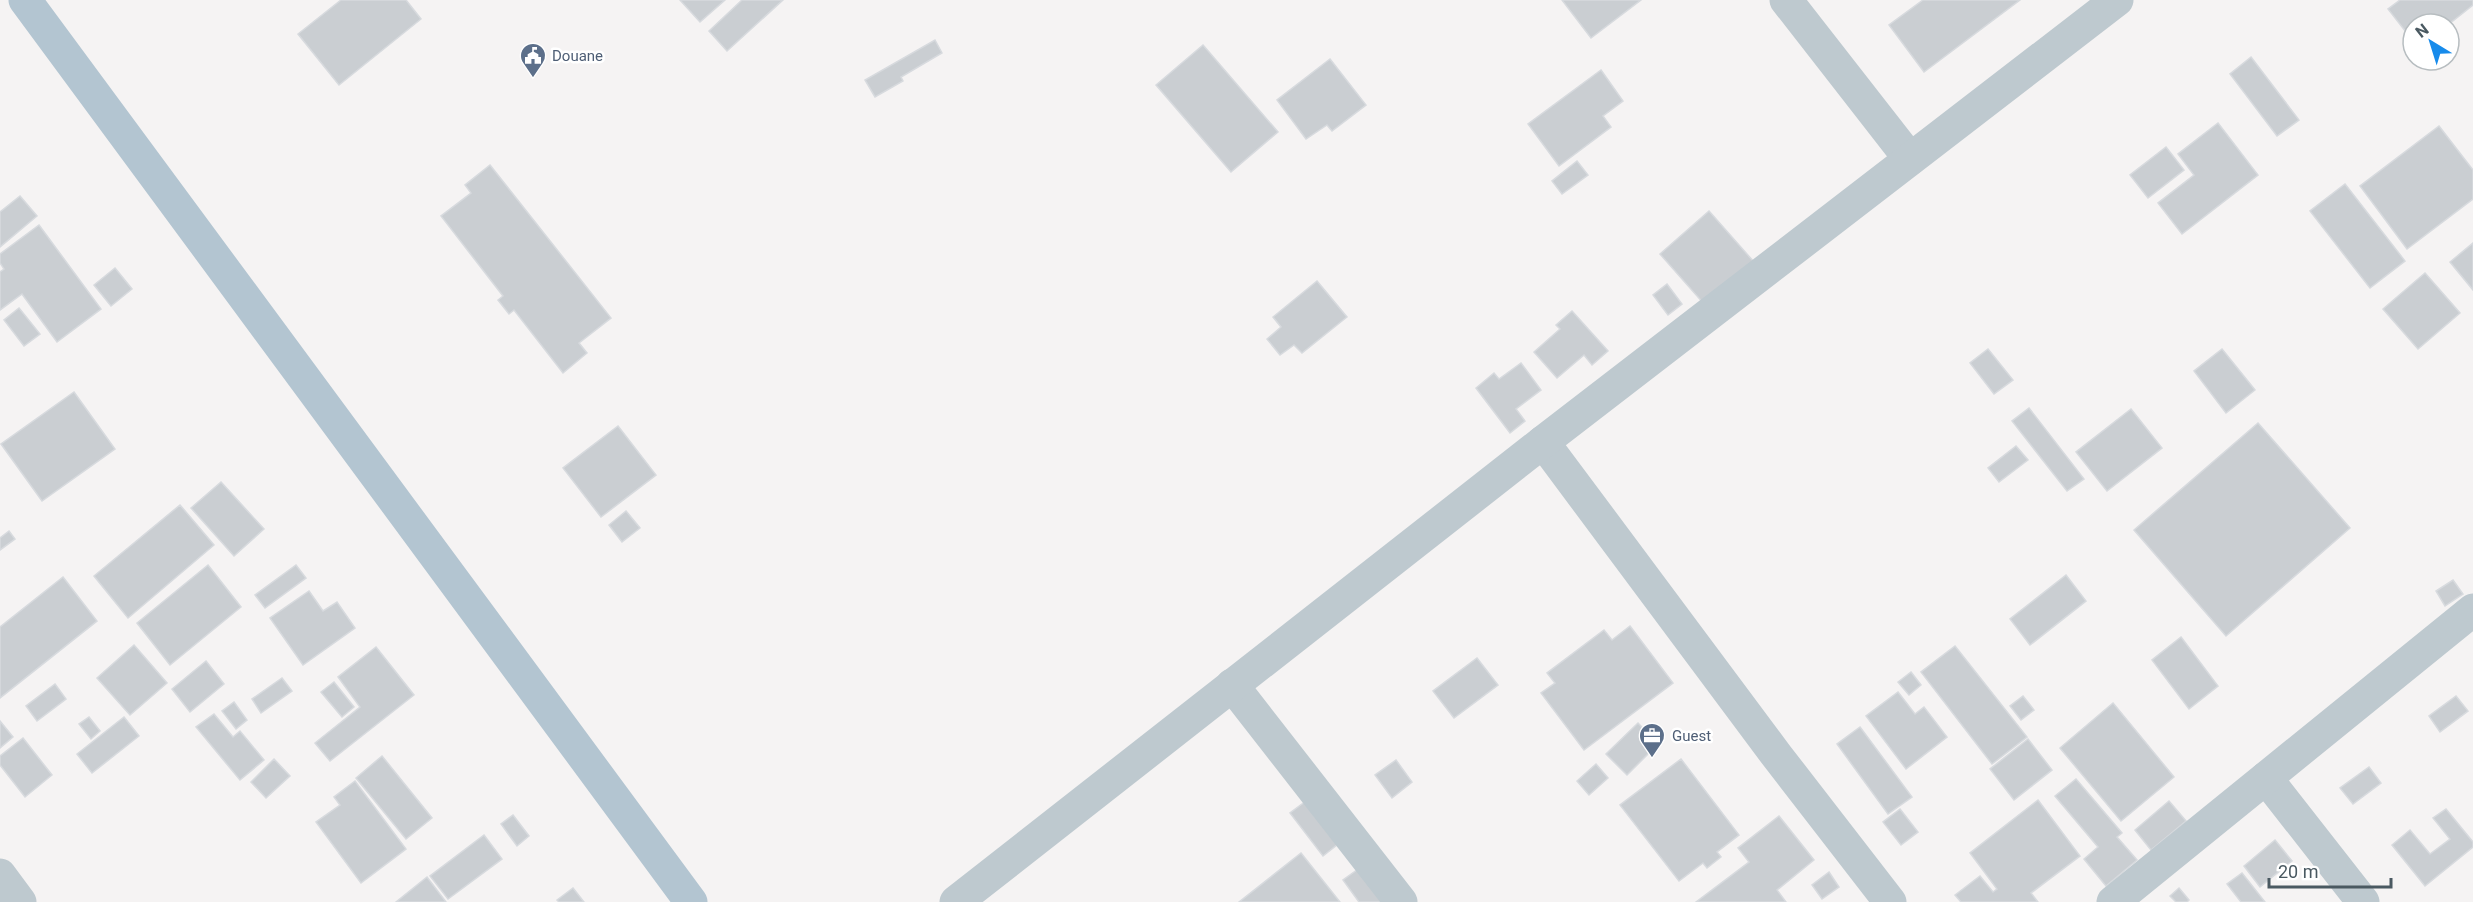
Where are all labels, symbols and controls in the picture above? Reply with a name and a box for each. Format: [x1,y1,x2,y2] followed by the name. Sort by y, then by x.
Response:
[2401,12,2461,72] north arrow
[2412,20,2432,42] text: N
[518,41,548,79] public building icon: Douane
[552,47,603,65] place label: Douane
[1637,721,1667,759] office icon: Guest
[1672,727,1711,745] place label: Guest
[2269,851,2390,889] scale bar
[2278,861,2318,882] text: 20 m

